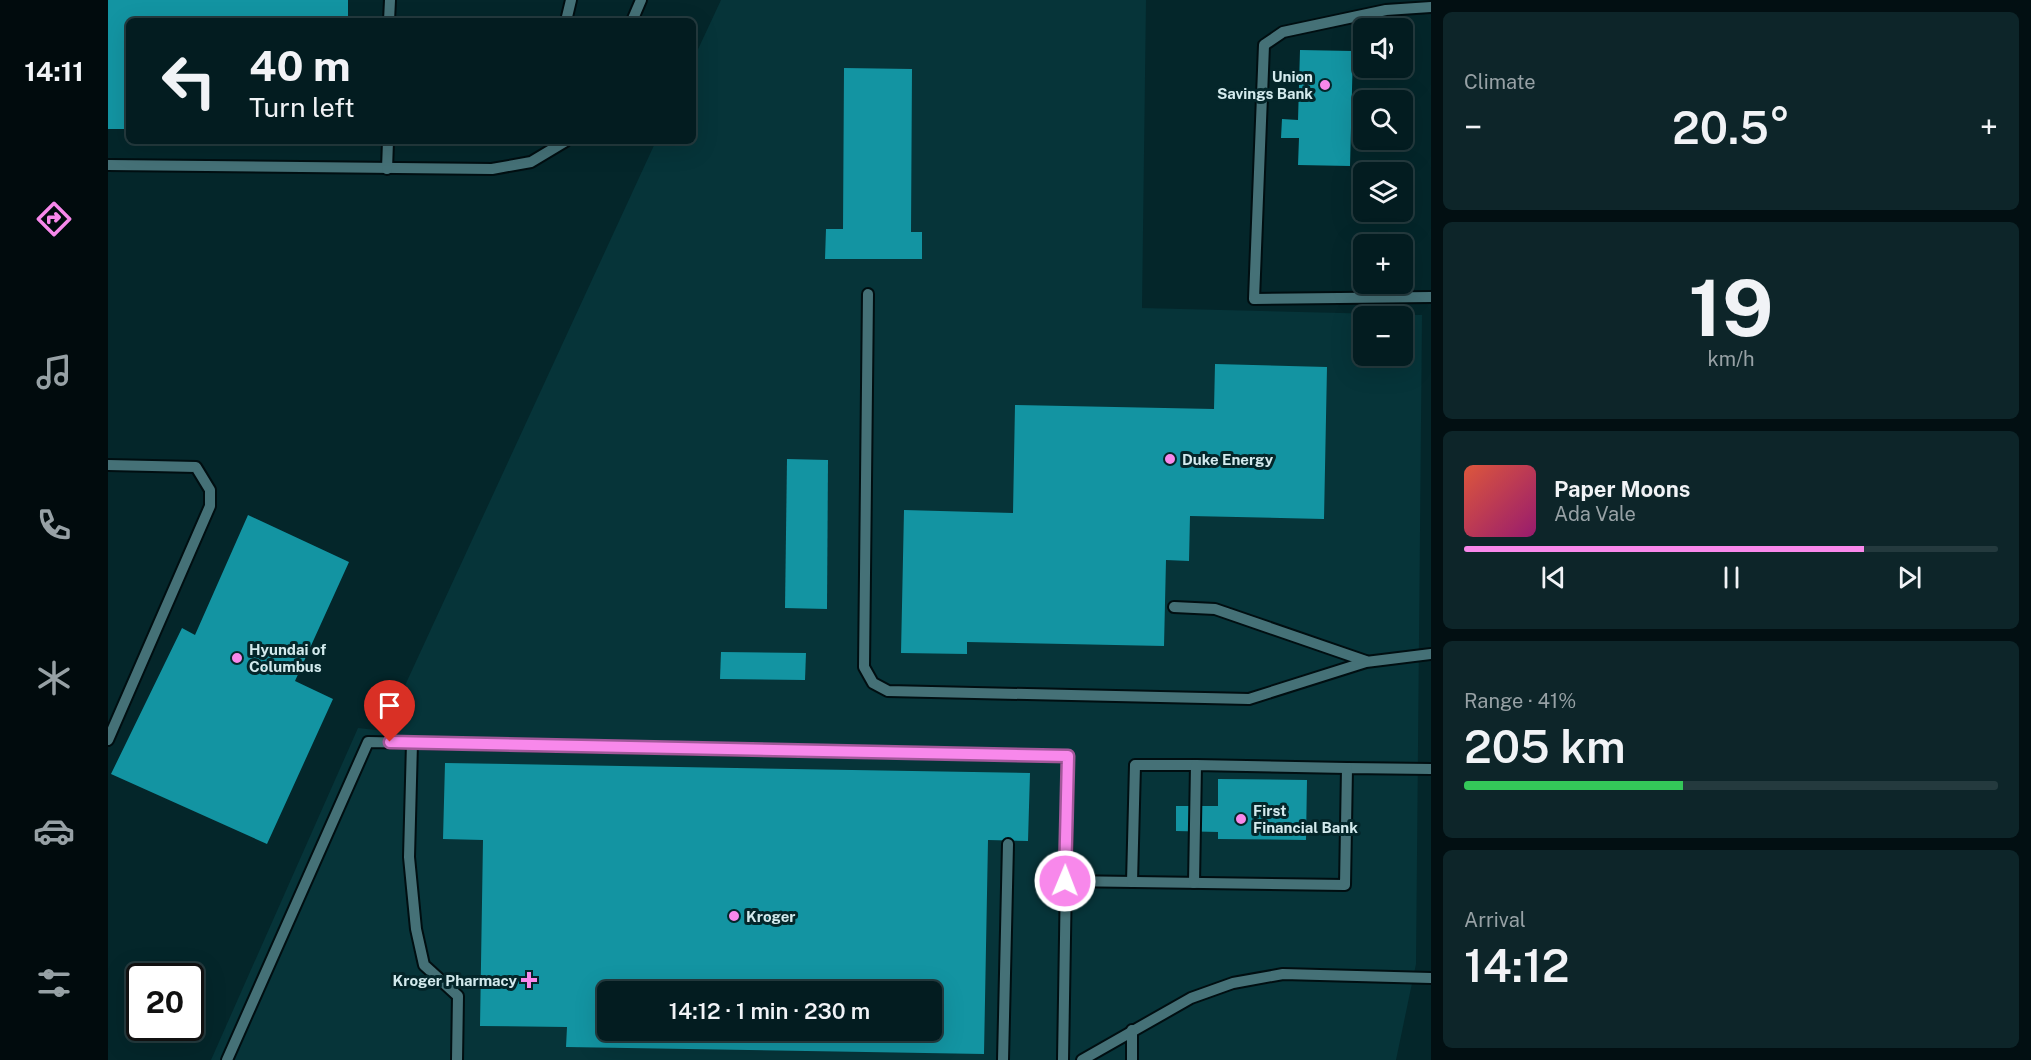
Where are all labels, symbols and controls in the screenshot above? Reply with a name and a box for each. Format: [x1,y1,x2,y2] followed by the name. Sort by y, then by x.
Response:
[1353,18,1413,366] map controls
[1353,18,1413,78] button: sound
[249,41,351,90] text: 40 m
[150,42,228,120] icon: left
[24,55,84,87] text: 14:11
[1217,68,1313,102] place label: Union Savings Bank
[1464,70,1536,94] text: Climate
[1318,78,1332,92] marker: Union Savings Bank
[1353,90,1413,150] button: search
[249,91,355,123] text: Turn left
[1672,101,1790,154] text: 20.5°
[1464,108,1482,146] text: −
[1980,108,1998,146] text: +
[1353,162,1413,222] button: layers
[33,198,75,240] icon: directions
[1353,234,1413,294] button: +
[1689,262,1773,354] text: 19
[1353,306,1413,366] button: −
[1707,347,1755,371] text: km/h
[33,351,75,393] icon: music
[1182,451,1274,468] place label: Duke Energy
[1163,452,1177,466] marker: Duke Energy
[1554,476,1690,502] text: Paper Moons
[1554,502,1636,526] text: Ada Vale
[33,504,75,546] icon: phone
[1537,561,1570,594] icon: previous
[1715,561,1748,594] icon: pause
[1893,561,1926,594] icon: next
[249,641,326,675] place label: Hyundai of Columbus
[230,651,244,665] marker: Hyundai of Columbus
[33,657,75,699] icon: climate
[364,680,415,742] pin
[373,689,406,722] icon: arrive
[1464,689,1576,713] text: Range · 41%
[1464,720,1626,773] text: 205 km
[1253,802,1358,836] place label: First Financial Bank
[33,810,75,852] icon: car
[1234,812,1248,826] marker: First Financial Bank
[1033,849,1097,913] position arrow
[746,908,796,925] place label: Kroger
[1464,908,1526,932] text: Arrival
[727,909,741,923] marker: Kroger
[1464,939,1570,992] text: 14:12
[33,962,75,1004] icon: filters
[126,963,204,1041] speed limit sign: 20
[392,972,518,989] place label: Kroger Pharmacy
[522,973,536,987] marker: Kroger Pharmacy
[669,998,870,1024] text: 14:12 · 1 min · 230 m

